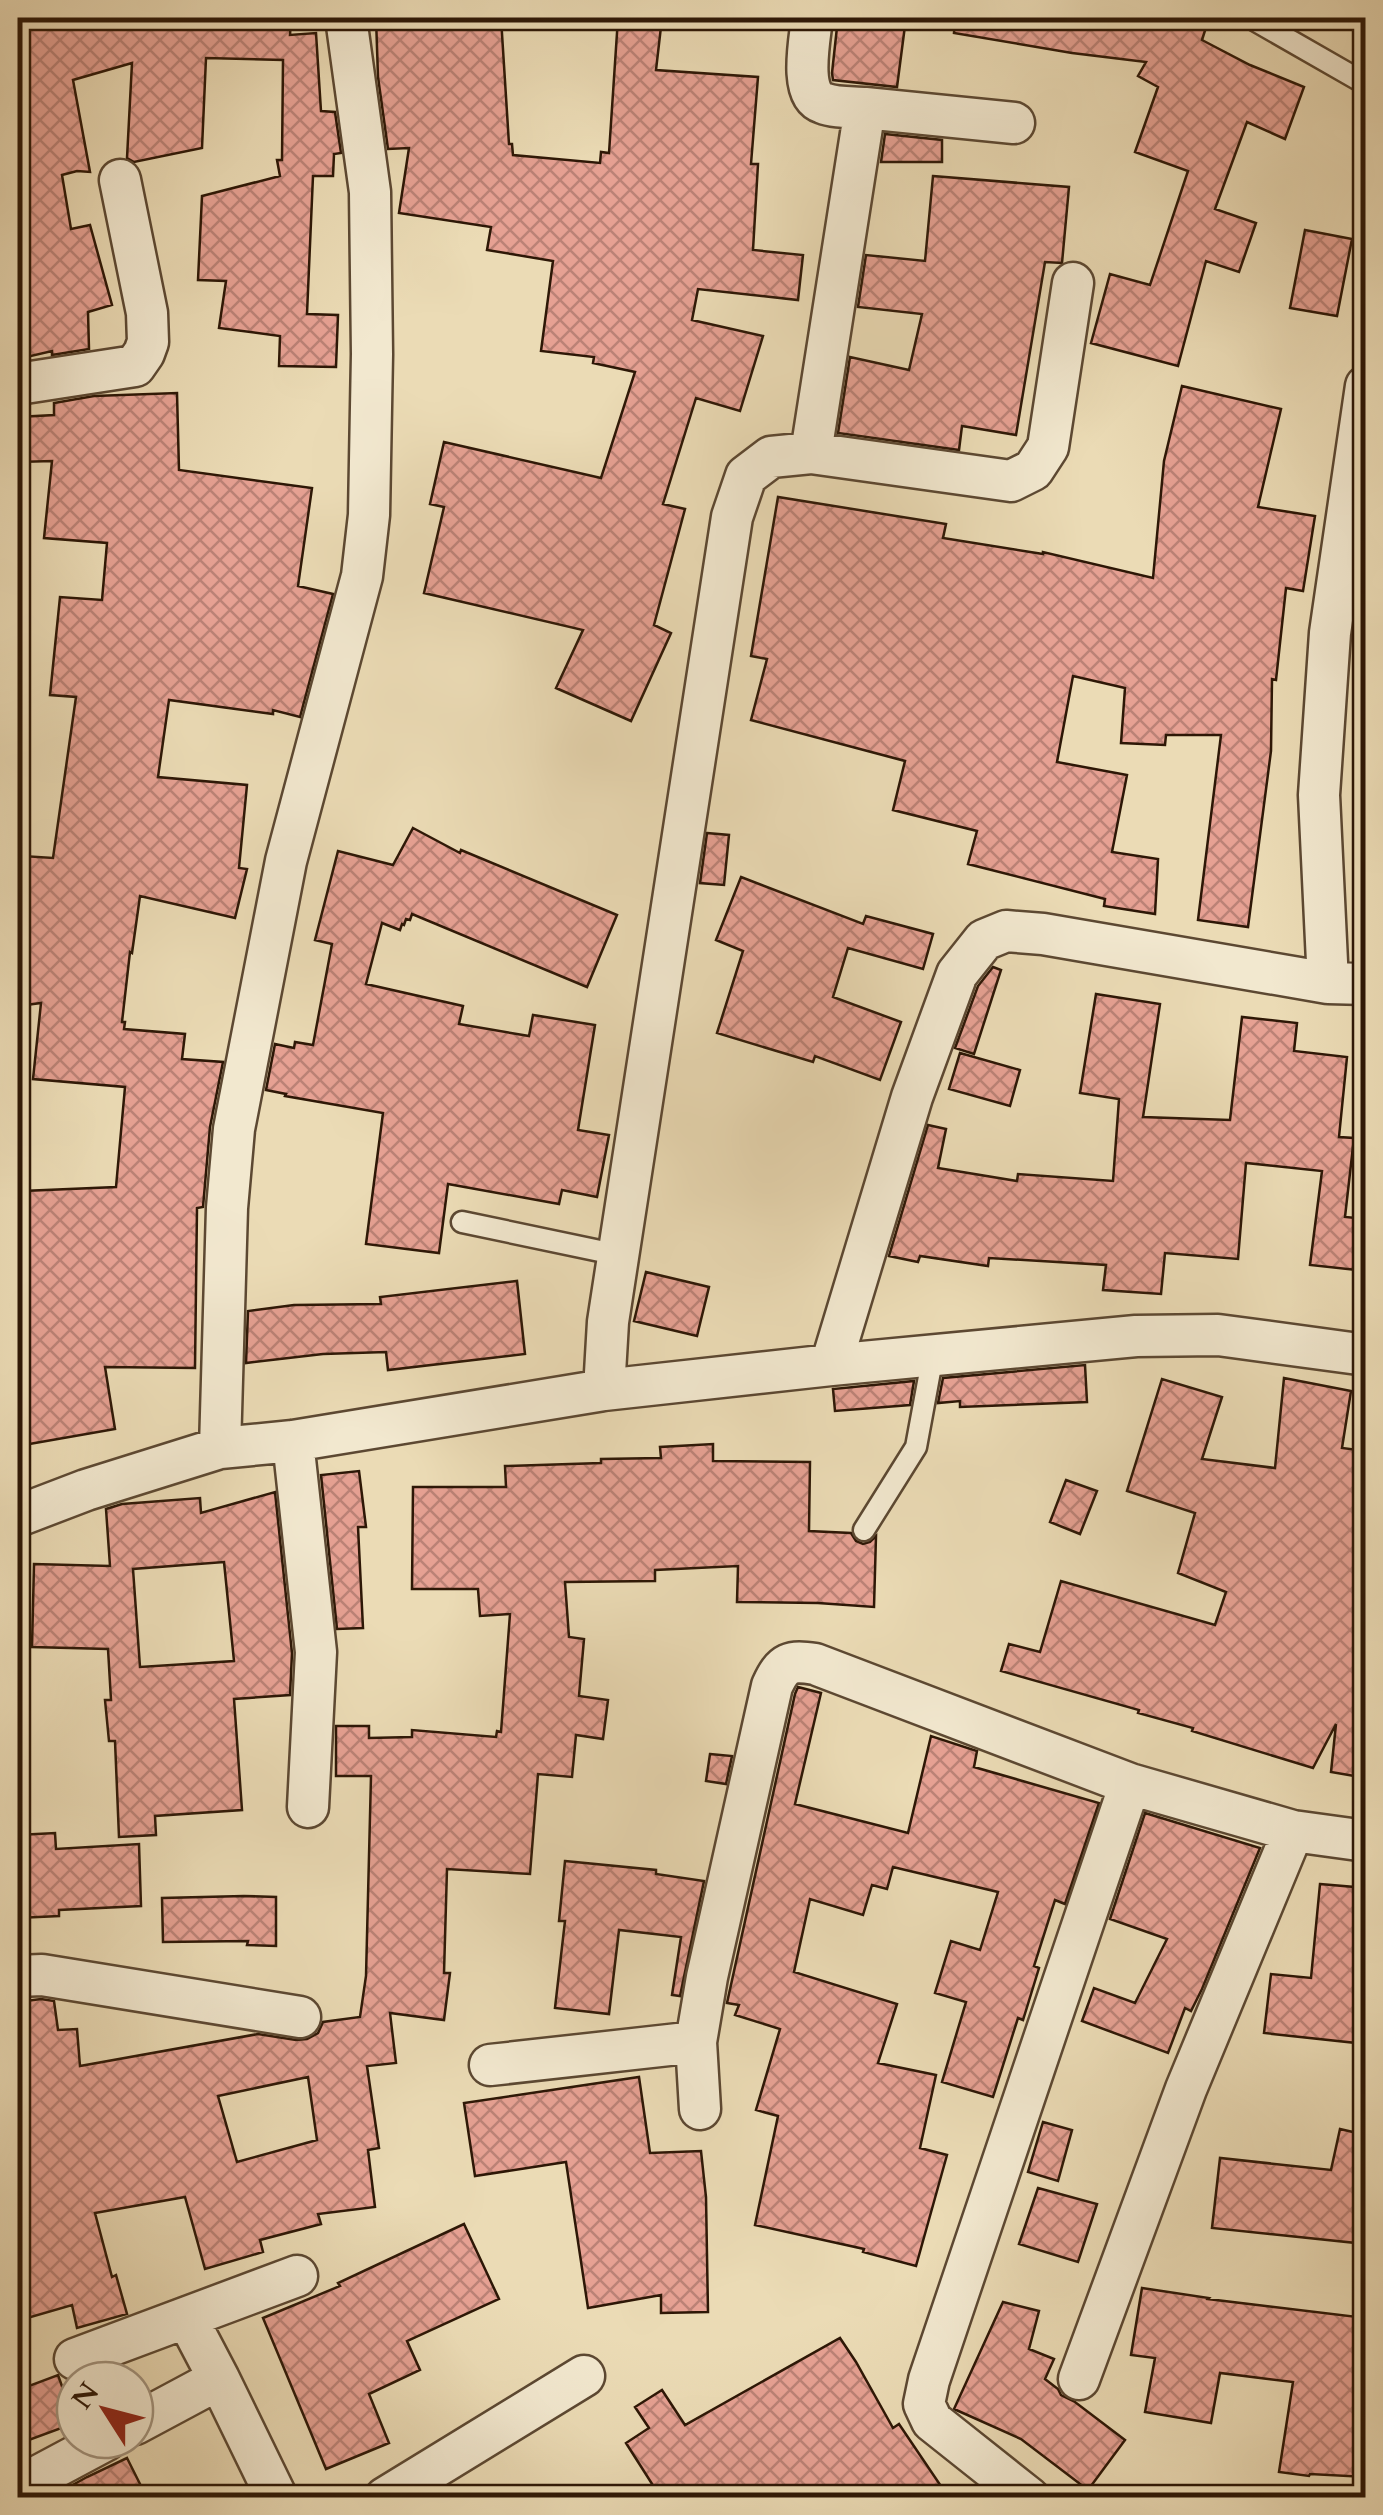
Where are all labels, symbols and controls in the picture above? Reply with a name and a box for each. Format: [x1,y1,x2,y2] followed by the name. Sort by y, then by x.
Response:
[55,2360,155,2460] north arrow
[63,2375,108,2417] text: N

